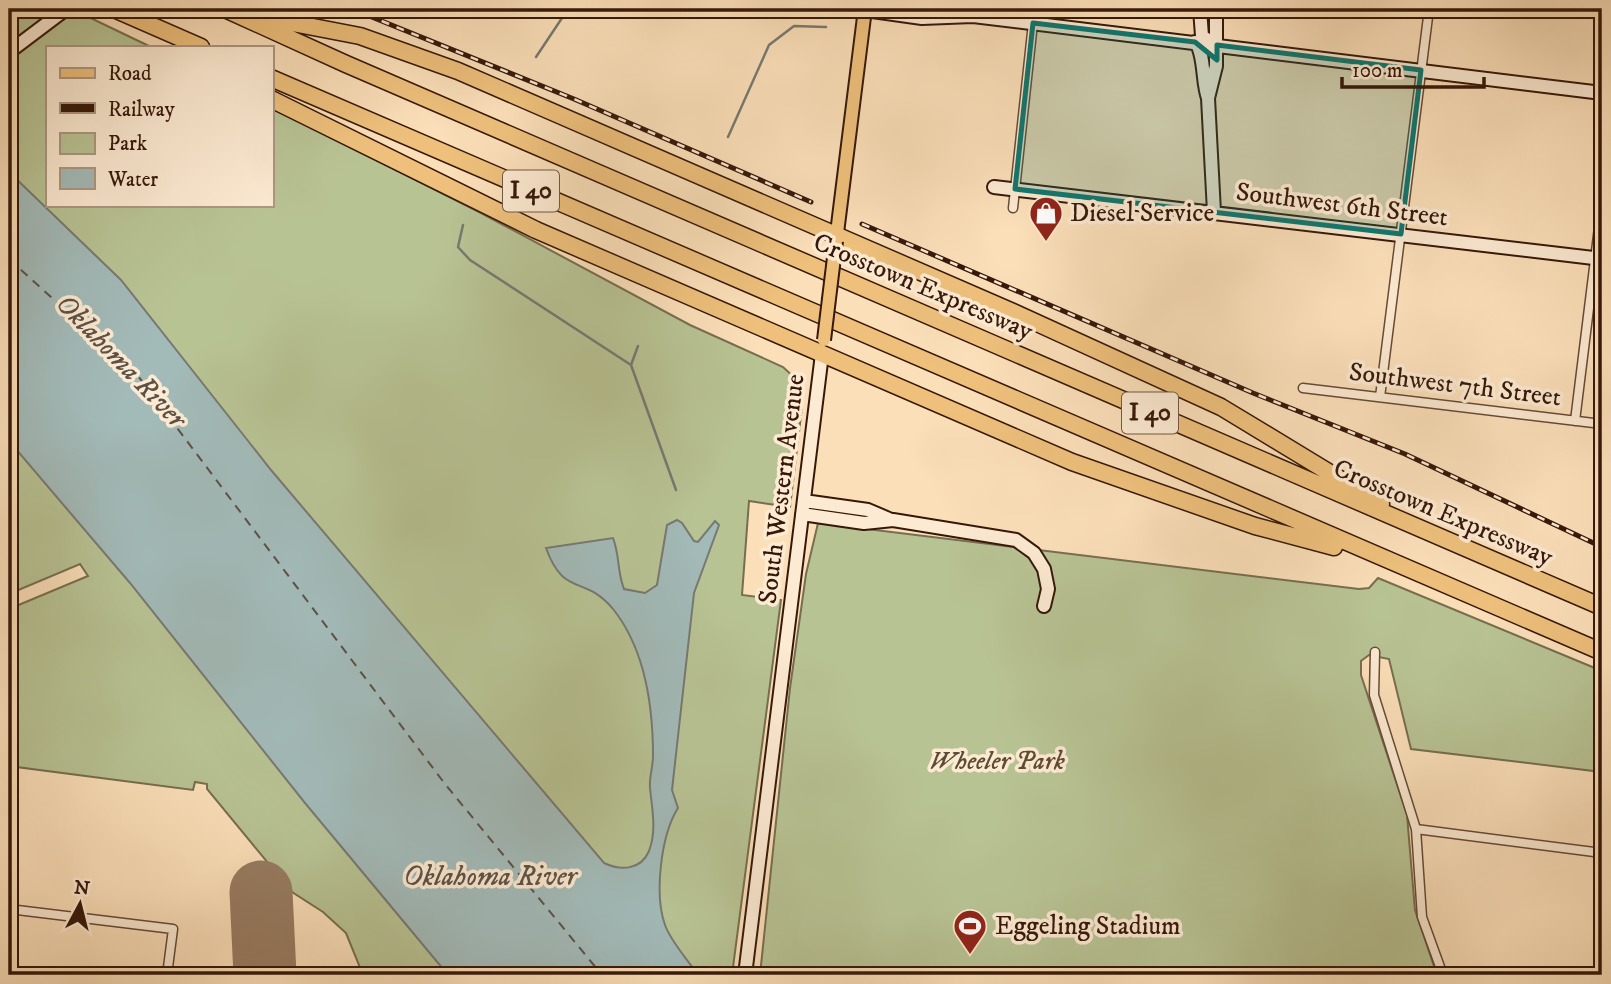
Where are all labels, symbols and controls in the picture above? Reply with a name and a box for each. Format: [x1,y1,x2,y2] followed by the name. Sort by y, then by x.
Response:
[46,46,273,206] legend
[1342,46,1483,90] scale bar
[1352,58,1403,84] text: 100 m
[108,61,152,87] text: Road
[108,97,176,123] text: Railway
[108,131,148,157] text: Park
[107,167,158,193] text: Water
[503,170,559,211] road number: I 40
[1234,176,1450,234] street label: Southwest 6th Street
[1027,194,1065,243] shop icon: Diesel Service
[1070,197,1214,230] place label: Diesel Service
[808,226,1038,348] street label: Crosstown Expressway
[48,287,195,437] water label: Oklahoma River
[1347,356,1563,414] street label: Southwest 7th Street
[752,372,812,606] street label: South Western Avenue
[1122,392,1178,434] road number: I 40
[1328,452,1558,574] street label: Crosstown Expressway
[929,745,1065,778] park label: Wheeler Park
[404,859,578,894] water label: Oklahoma River
[46,869,116,939] north arrow
[73,876,91,901] text: N
[951,907,989,956] sports icon: Eggeling Stadium
[995,910,1181,943] place label: Eggeling Stadium

